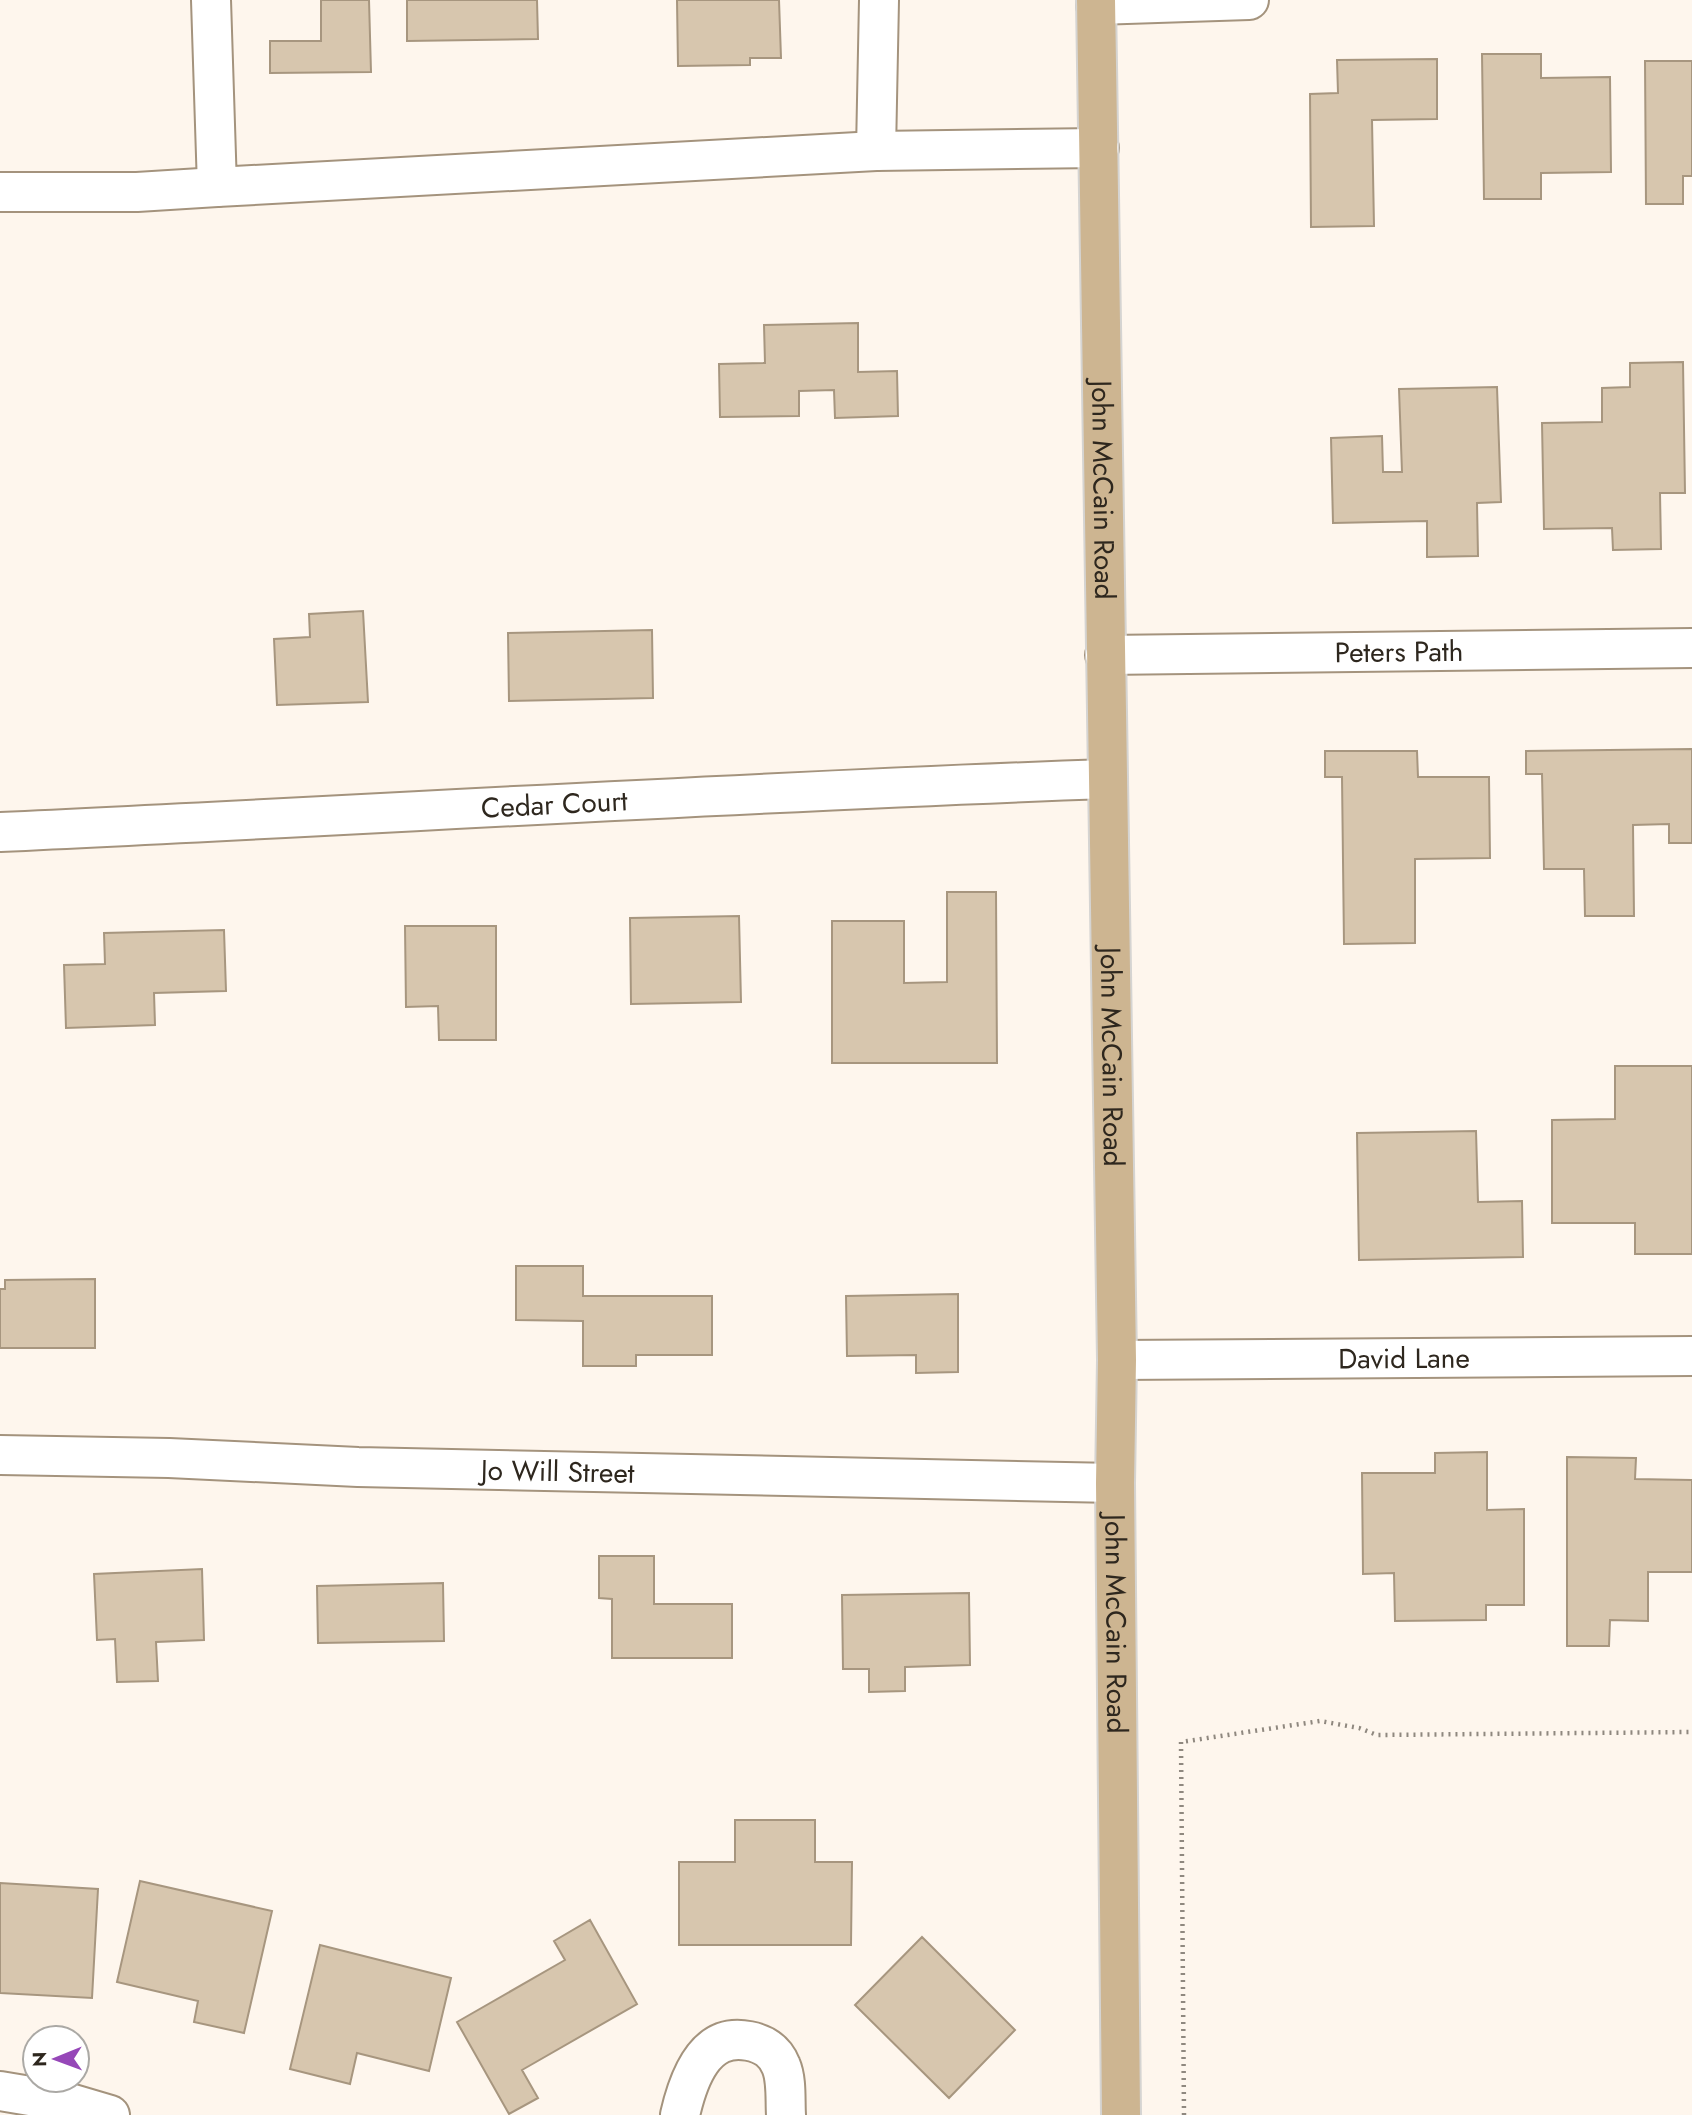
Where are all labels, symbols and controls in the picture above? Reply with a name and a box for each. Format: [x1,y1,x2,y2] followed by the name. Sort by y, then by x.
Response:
[1081,376,1126,600] street label: John McCain Road
[1334,630,1464,673] street label: Peters Path
[480,780,629,828] street label: Cedar Court
[1090,943,1135,1167] street label: John McCain Road
[1338,1337,1470,1379] street label: David Lane
[476,1449,635,1493] street label: Jo Will Street
[1095,1510,1138,1734] street label: John McCain Road
[21,2024,91,2094] north arrow
[26,2052,53,2067] text: N

